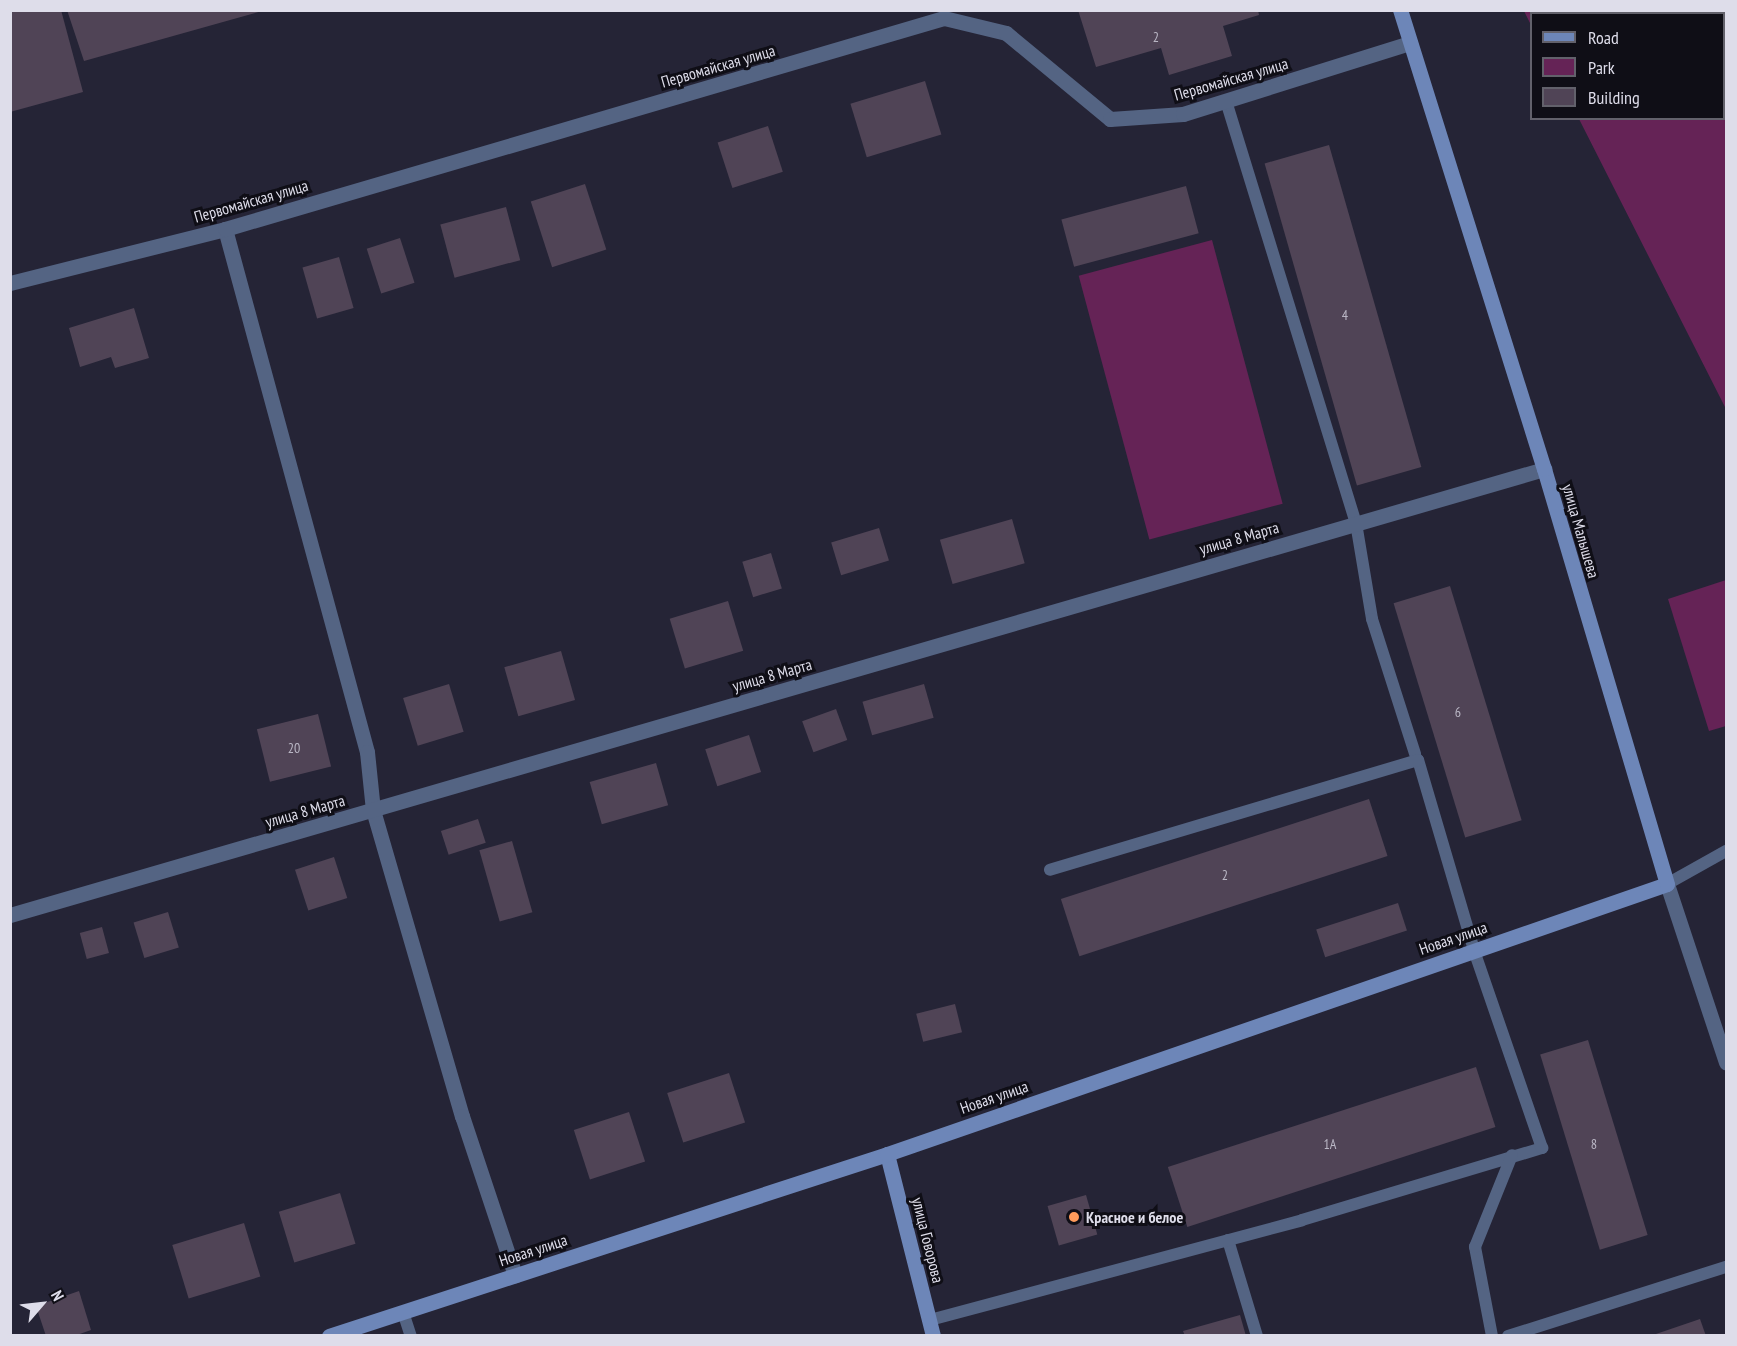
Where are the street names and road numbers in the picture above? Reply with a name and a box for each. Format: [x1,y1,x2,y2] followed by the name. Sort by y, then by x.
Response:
[659,41,777,91] street label: Первомайская улица
[1172,54,1290,104] street label: Первомайская улица
[192,176,310,226] street label: Первомайская улица
[1558,482,1604,580] street label: улица Малышева
[1197,518,1281,558] street label: улица 8 Марта
[730,655,814,695] street label: улица 8 Марта
[263,791,347,831] street label: улица 8 Марта
[1416,917,1490,959] street label: Новая улица
[957,1076,1031,1118] street label: Новая улица
[908,1195,948,1285] street label: улица Говорова
[496,1230,570,1270] street label: Новая улица

